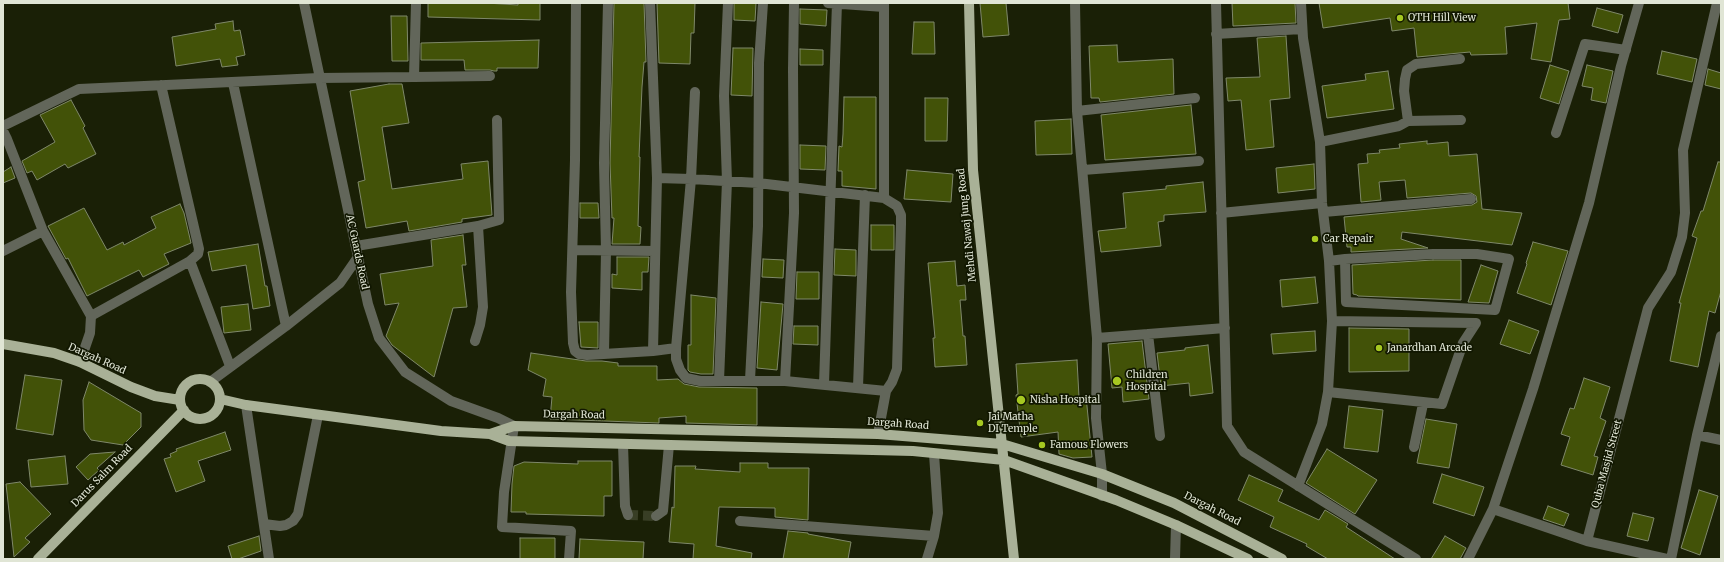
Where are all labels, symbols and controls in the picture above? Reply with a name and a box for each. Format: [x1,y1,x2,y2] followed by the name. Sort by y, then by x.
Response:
[1408,12,1476,24] place label: OTH Hill View
[1395,13,1405,23] marker: OTH Hill View
[955,168,979,282] street label: Mehdi Nawaj Jung Road
[343,213,371,291] street label: AC Guards Road
[1323,233,1373,245] place label: Car Repair
[1310,234,1320,244] marker: Car Repair
[66,341,128,377] street label: Dargah Road
[1387,342,1472,354] place label: Janardhan Arcade
[1374,343,1384,353] marker: Janardhan Arcade
[1126,369,1168,392] place label: Children Hospital
[1111,375,1123,387] marker: Children Hospital
[1015,394,1027,406] marker: Nisha Hospital
[1030,394,1100,406] place label: Nisha Hospital
[543,408,605,422] street label: Dargah Road
[988,411,1037,434] place label: Jai Matha DI Temple
[867,416,929,432] street label: Dargah Road
[975,418,985,428] marker: Jai Matha DI Temple
[1589,419,1625,509] street label: Quba Masjid Street
[1050,439,1128,451] place label: Famous Flowers
[1037,440,1047,450] marker: Famous Flowers
[69,442,135,510] street label: Darus Salm Road
[1182,490,1242,528] street label: Dargah Road

